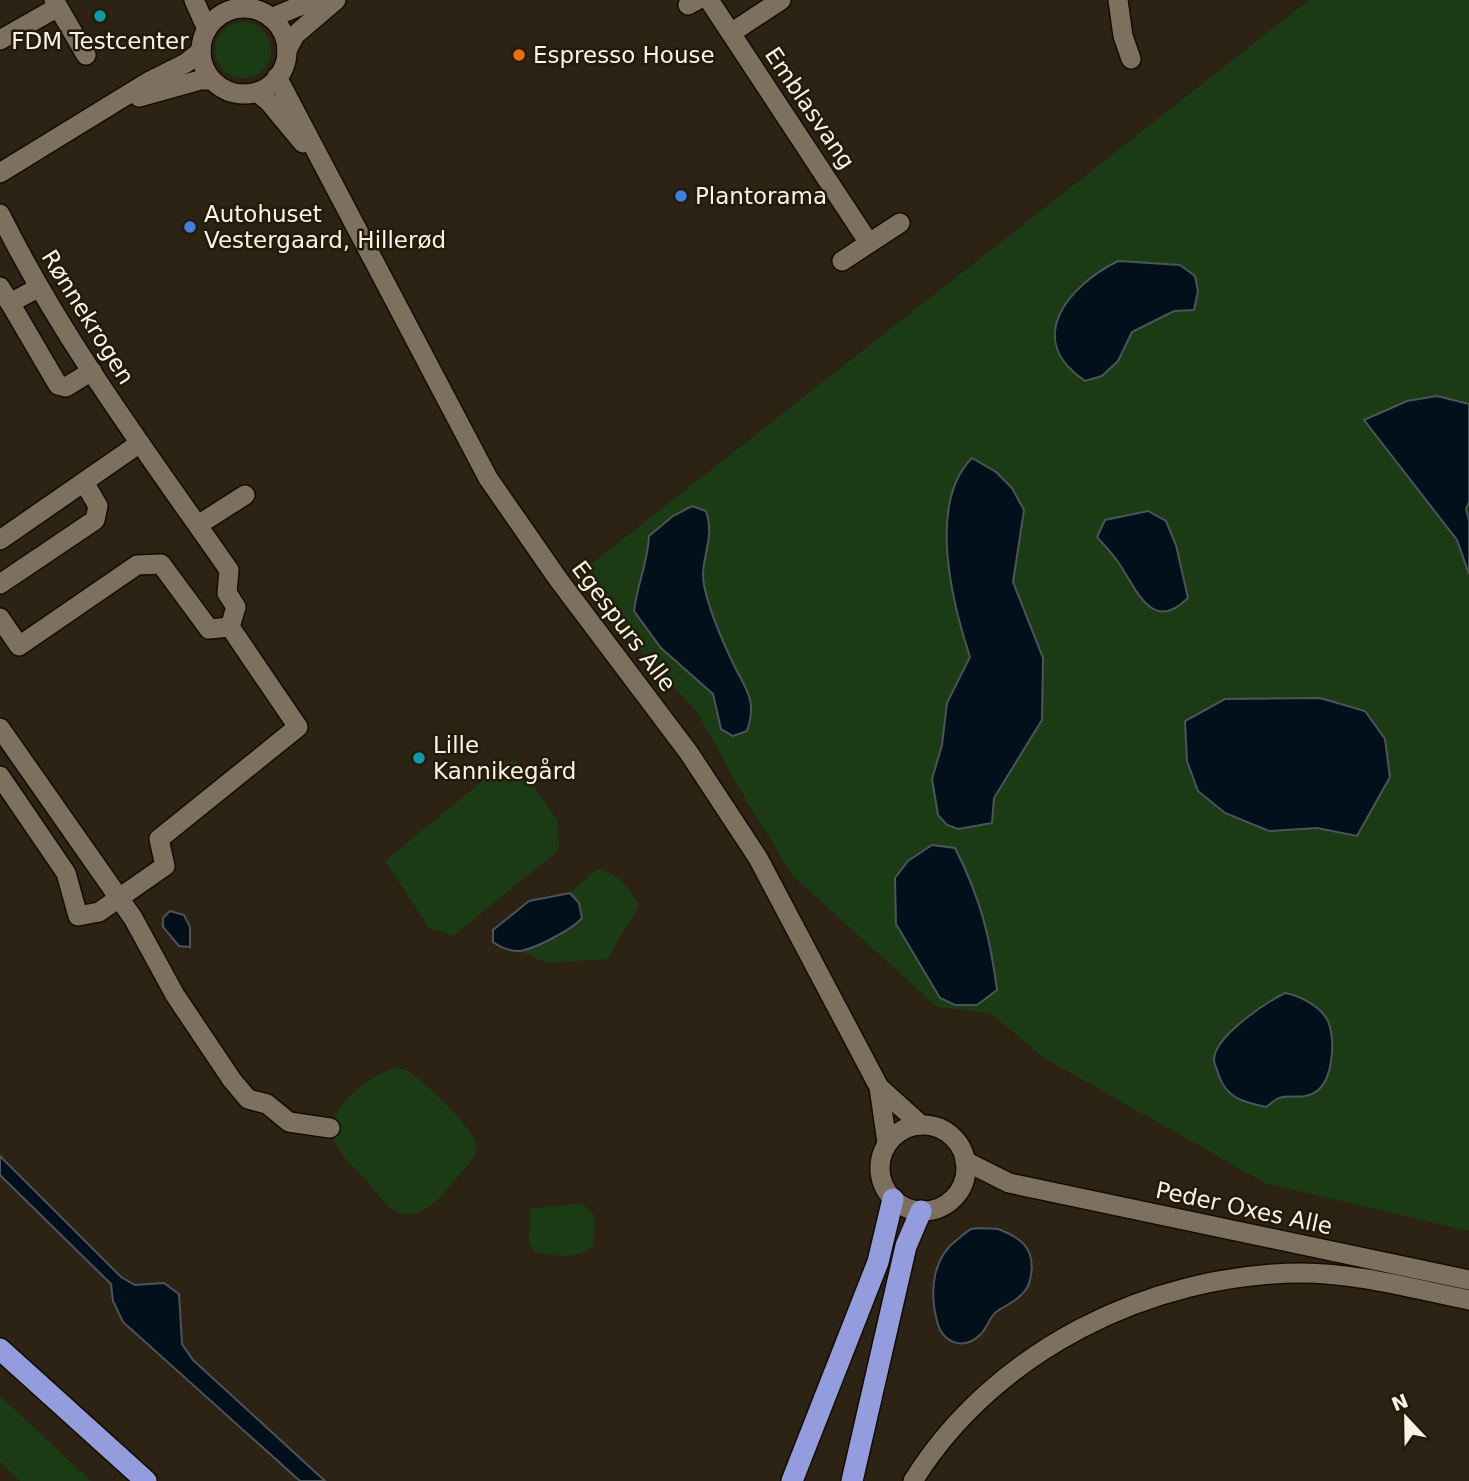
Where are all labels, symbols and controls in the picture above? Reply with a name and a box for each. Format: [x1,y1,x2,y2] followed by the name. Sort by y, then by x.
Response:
[92,8,108,24] marker: FDM Testcenter
[11,28,189,54] place label: FDM Testcenter
[533,42,715,68] place label: Espresso House
[760,42,860,174] street label: Emblasvang
[511,47,527,63] marker: Espresso House
[695,183,827,209] place label: Plantorama
[673,188,689,204] marker: Plantorama
[204,201,446,253] place label: Autohuset Vestergaard, Hillerød
[182,219,198,235] marker: Autohuset Vestergaard, Hillerød
[36,245,140,389] street label: Rønnekrogen
[567,556,681,696] street label: Egespurs Alle
[433,732,576,784] place label: Lille Kannikegård
[411,750,427,766] marker: Lille Kannikegård
[1153,1177,1335,1239] street label: Peder Oxes Alle
[1371,1383,1441,1453] north arrow
[1388,1389,1411,1415] text: N

